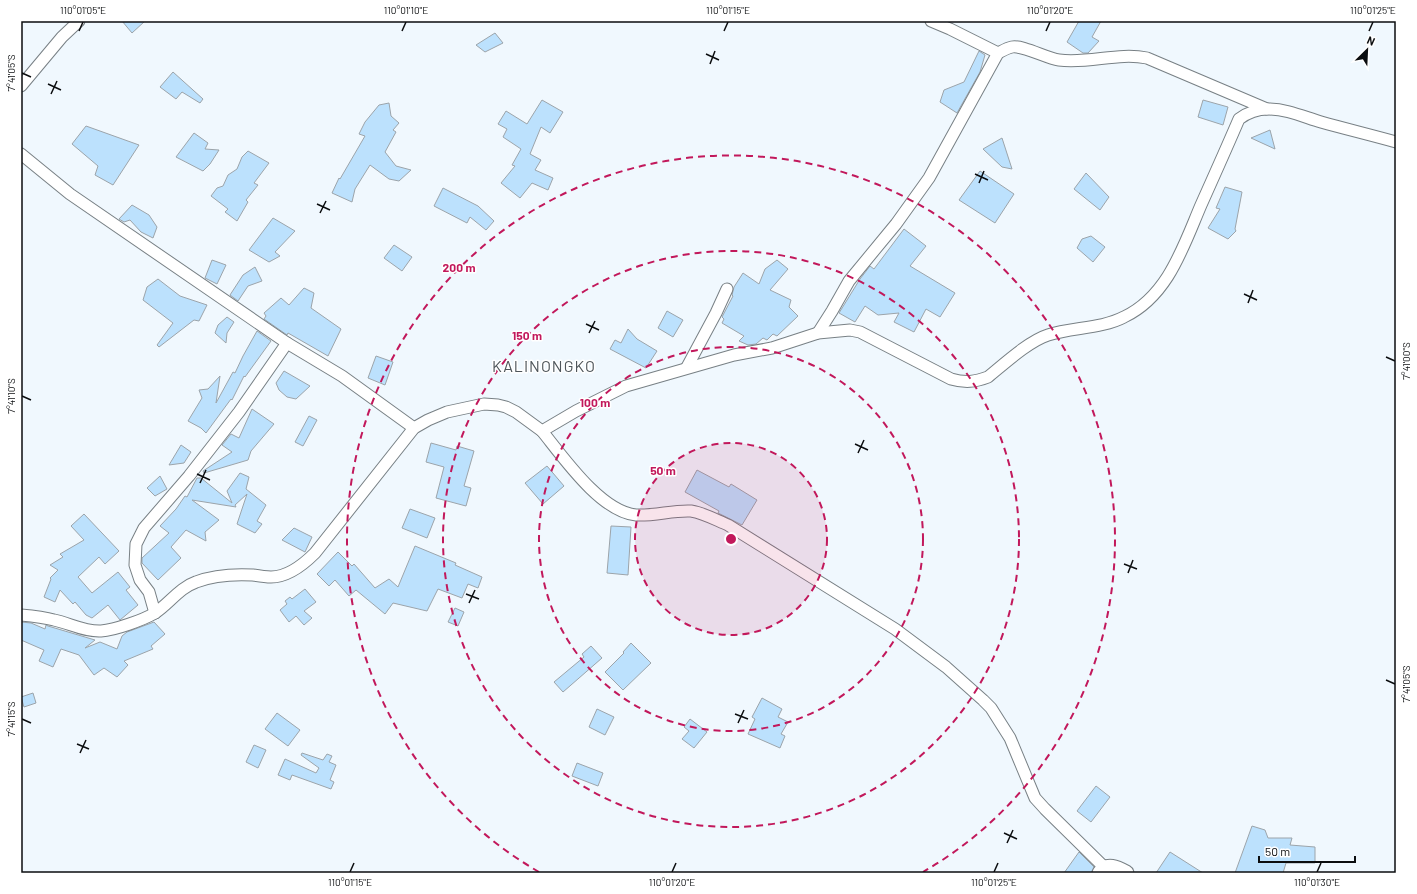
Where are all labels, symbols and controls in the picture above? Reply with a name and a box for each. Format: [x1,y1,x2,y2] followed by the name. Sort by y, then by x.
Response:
[60,4,106,16] text: 110°01'05"E
[384,4,428,16] text: 110°01'10"E
[706,4,750,16] text: 110°01'15"E
[1027,4,1073,16] text: 110°01'20"E
[1350,4,1396,16] text: 110°01'25"E
[1347,30,1387,70] north arrow
[1365,33,1377,48] text: N
[5,54,17,92] text: 7°41'05"S
[443,260,475,274] text: 200 m
[512,328,542,342] text: 150 m
[1400,342,1412,380] text: 7°41'00"S
[492,356,596,375] district label: KALINONGKO
[5,378,17,414] text: 7°41'10"S
[580,395,610,409] text: 100 m
[650,463,676,477] text: 50 m
[724,532,738,546] centre of rings
[1400,665,1412,703] text: 7°41'05"S
[5,701,17,737] text: 7°41'15"S
[1259,838,1355,864] scale bar
[1265,844,1290,858] text: 50 m
[328,876,372,888] text: 110°01'15"E
[649,876,695,888] text: 110°01'20"E
[971,876,1017,888] text: 110°01'25"E
[1294,876,1340,888] text: 110°01'30"E

